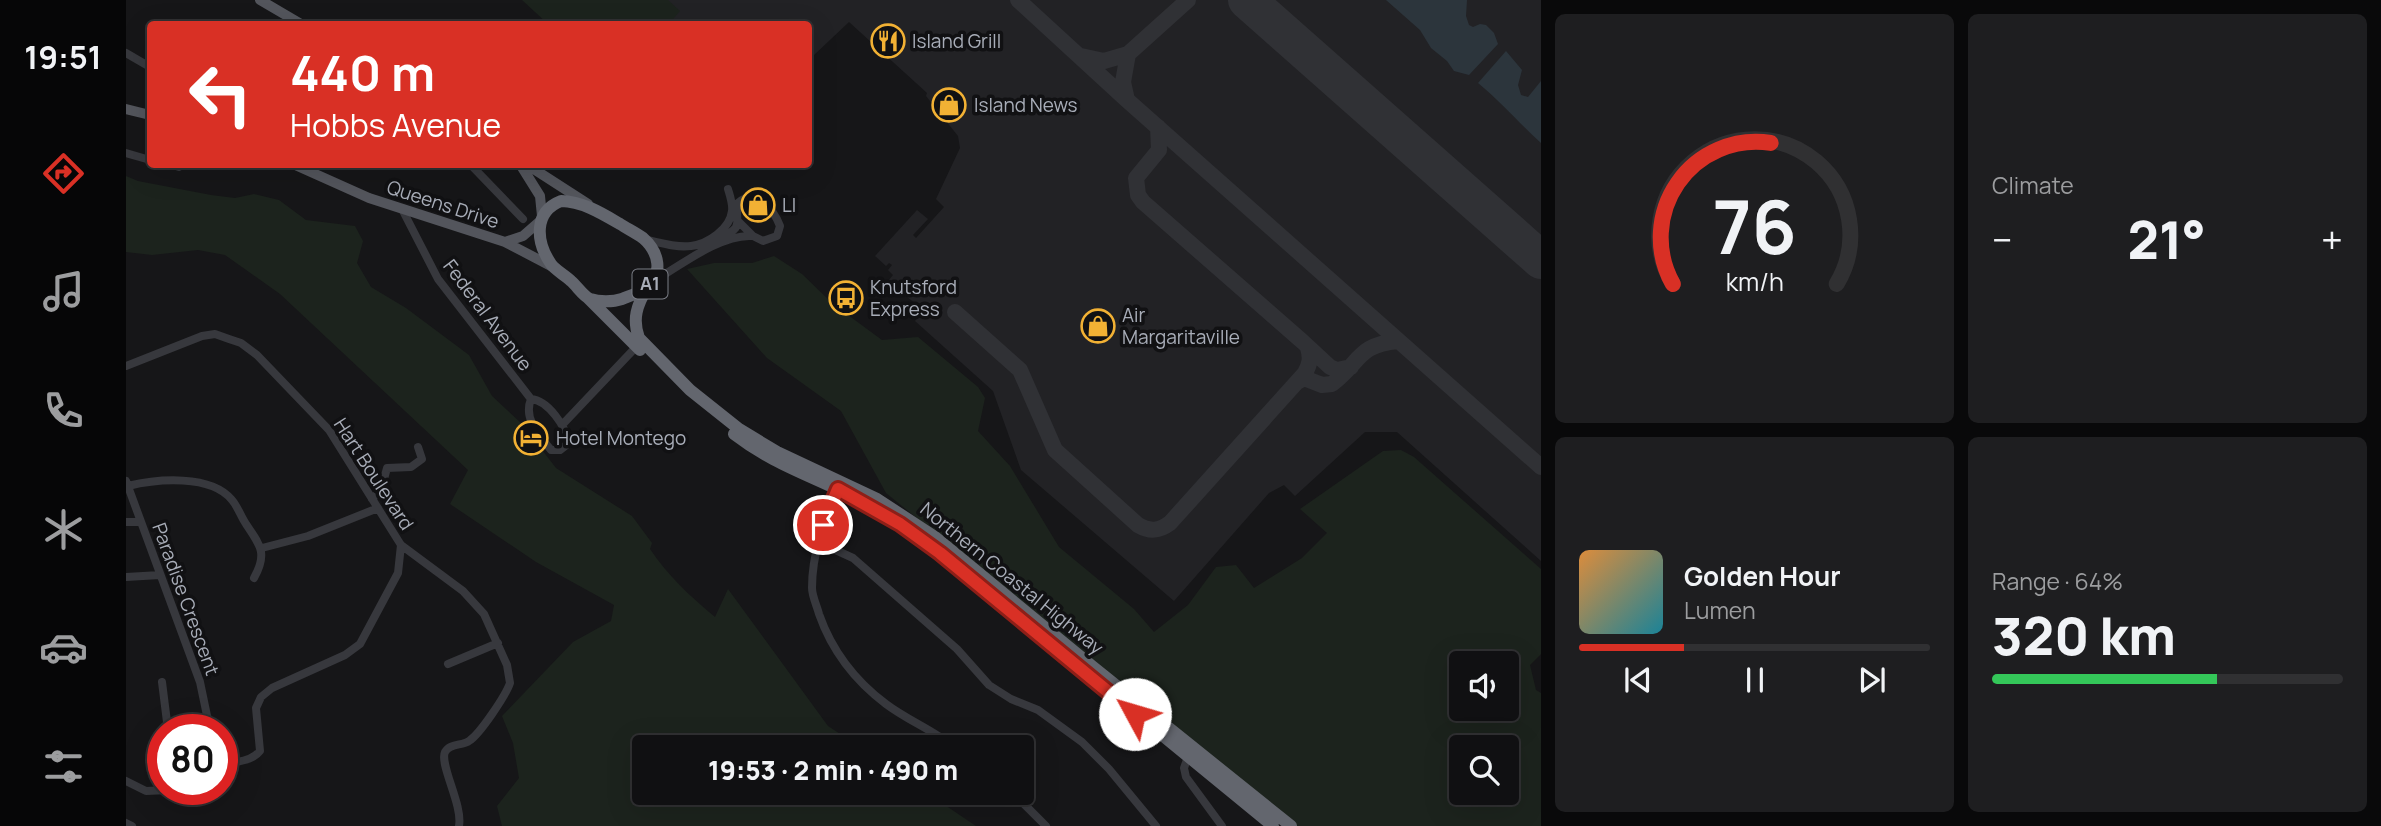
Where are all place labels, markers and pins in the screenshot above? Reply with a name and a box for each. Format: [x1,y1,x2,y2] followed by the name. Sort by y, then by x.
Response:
[869,22,907,60] restaurant icon: Island Grill
[912,28,1001,54] place label: Island Grill
[930,86,968,124] shop icon: Island News
[974,92,1078,118] place label: Island News
[739,186,777,224] shop icon: Ll
[782,192,796,218] place label: Ll
[870,274,957,322] place label: Knutsford Express
[827,279,865,317] bus stop icon: Knutsford Express
[1122,302,1240,350] place label: Air Margaritaville
[1079,307,1117,345] shop icon: Air Margaritaville
[512,419,550,457] hotel icon: Hotel Montego
[556,425,686,451] place label: Hotel Montego
[793,495,853,555] pin

